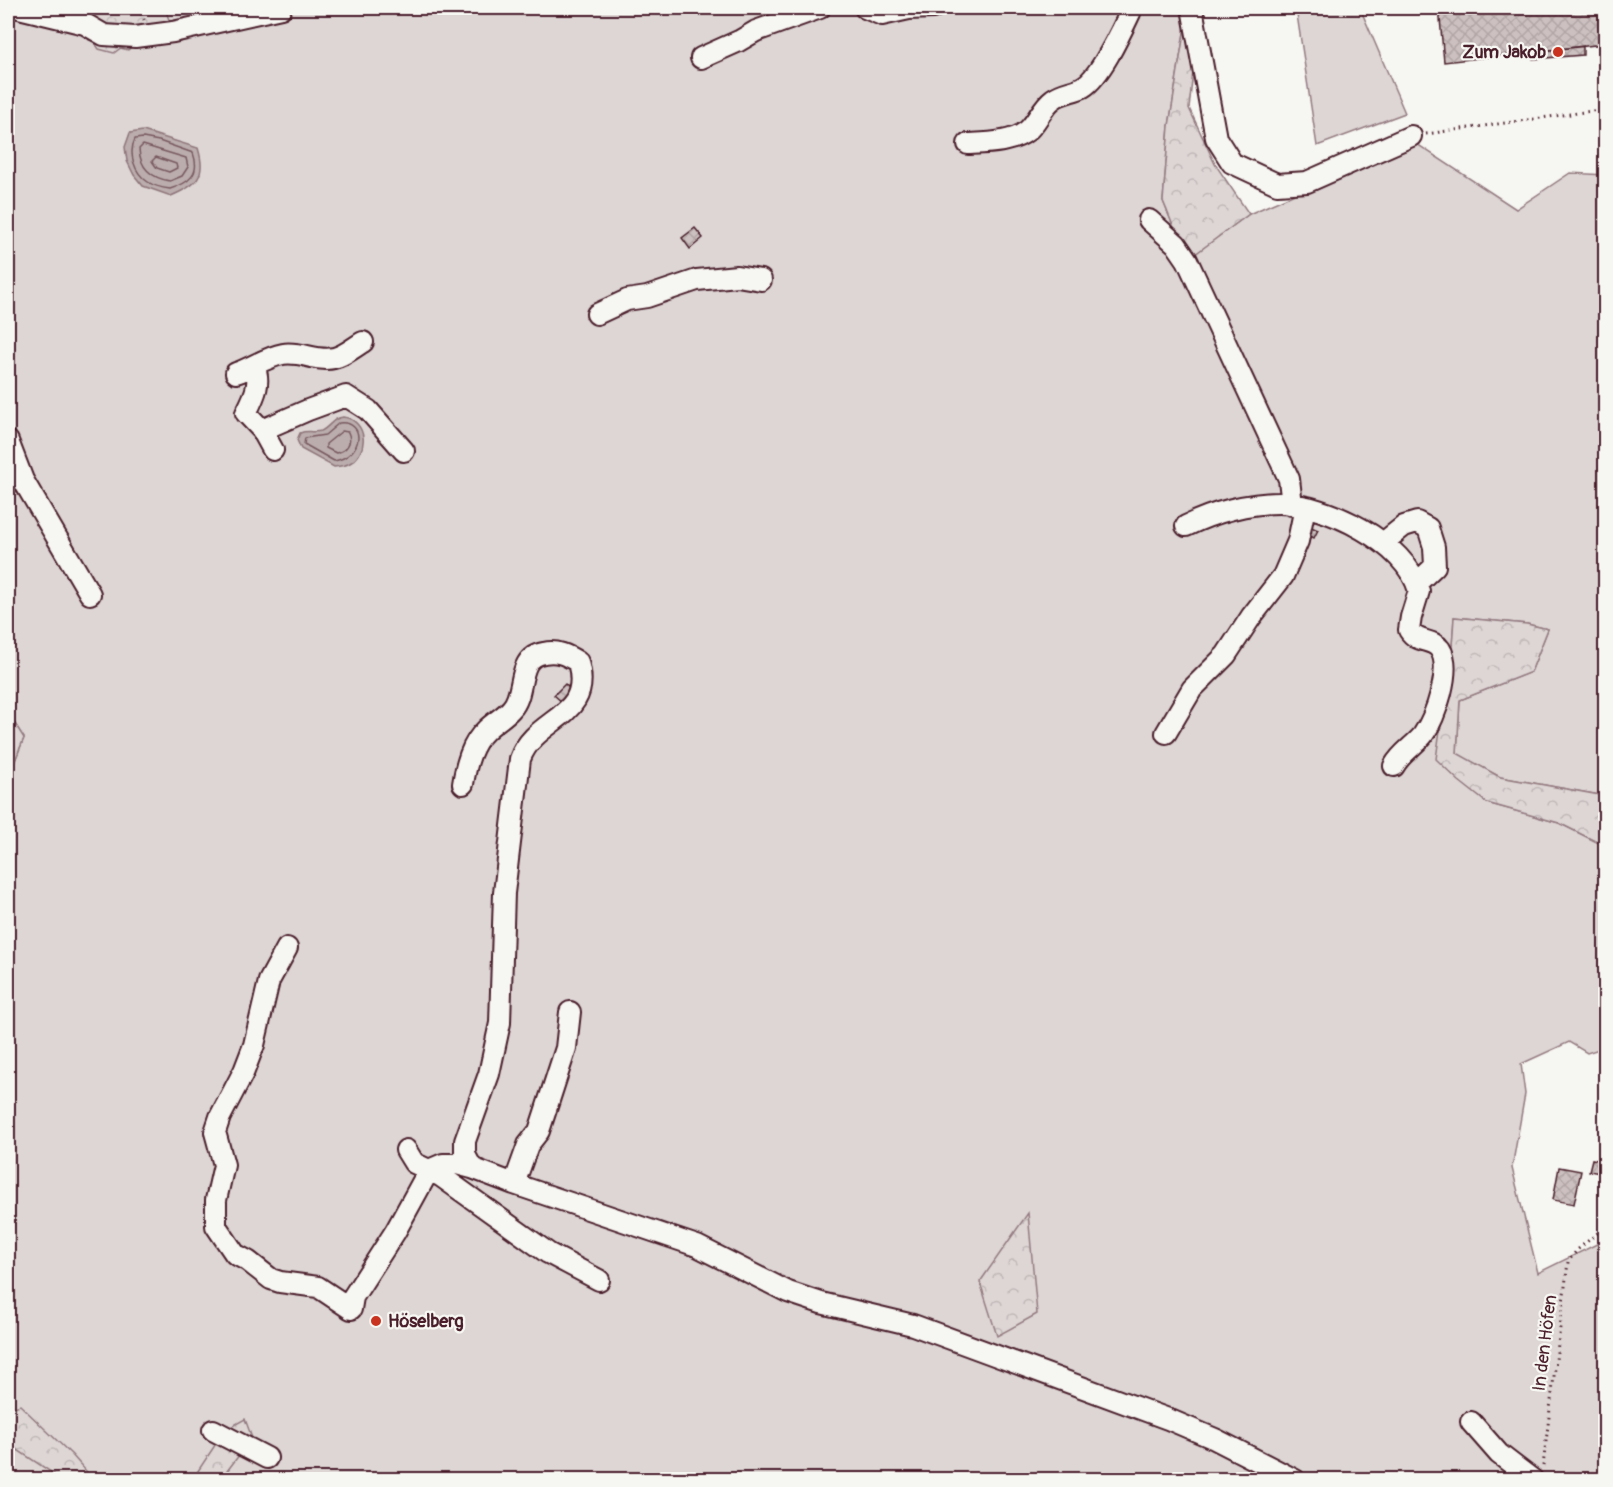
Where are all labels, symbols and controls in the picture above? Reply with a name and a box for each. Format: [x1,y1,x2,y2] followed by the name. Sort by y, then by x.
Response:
[1462,41,1546,64] place label: Zum Jakob
[1551,45,1565,59] marker: Zum Jakob
[1528,1293,1562,1393] street label: In den Höfen
[388,1310,464,1333] place label: Höselberg
[369,1314,383,1328] marker: Höselberg

